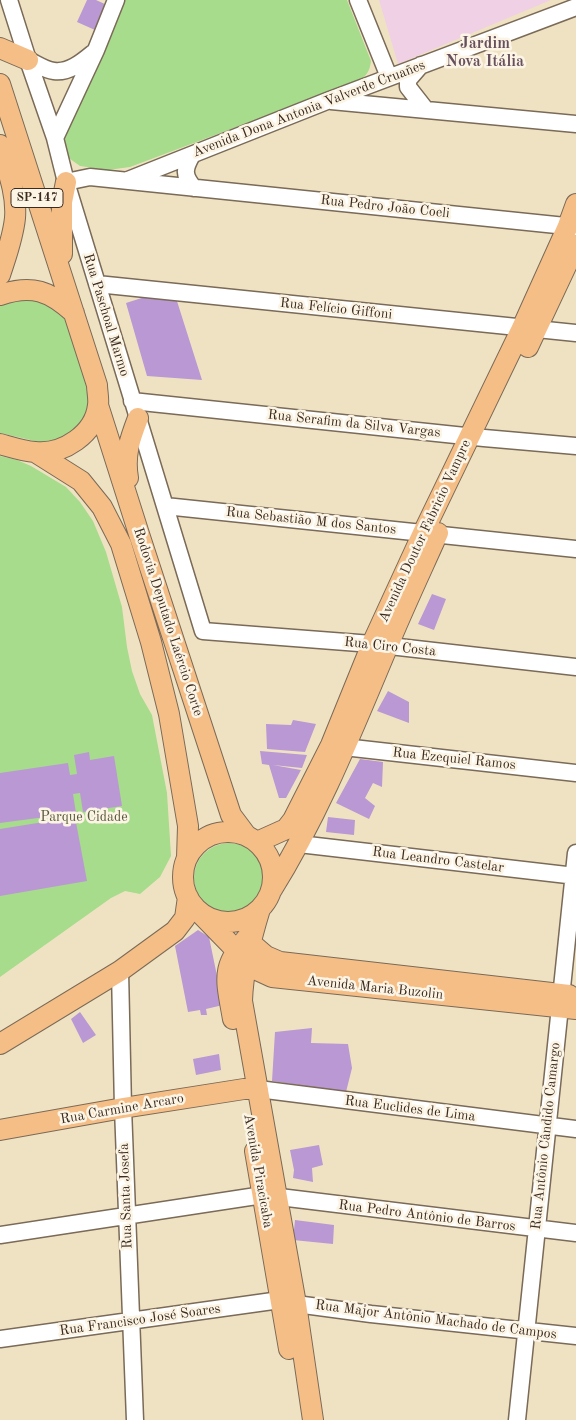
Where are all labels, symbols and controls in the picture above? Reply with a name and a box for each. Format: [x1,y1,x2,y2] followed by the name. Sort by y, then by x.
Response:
[446,34,524,72] district label: Jardim Nova Itália
[190,57,428,161] street label: Avenida Dona Antonia Valverde Cruañes
[11,188,63,208] road number: SP-147
[319,192,451,222] street label: Rua Pedro João Coeli
[79,251,133,379] street label: Rua Paschoal Marmo
[279,295,393,323] street label: Rua Felício Giffoni
[267,407,441,441] street label: Rua Serafim da Silva Vargas
[375,437,475,625] street label: Avenida Doutor Fabricio Vampre
[225,504,397,538] street label: Rua Sebastião M dos Santos
[130,526,206,718] street label: Rodovia Deputado Laércio Corte
[343,634,437,660] street label: Rua Ciro Costa
[391,744,517,774] street label: Rua Ezequiel Ramos
[40,809,128,825] park label: Parque Cidade
[371,844,505,876] street label: Rua Leandro Castelar
[306,972,444,1004] street label: Avenida Maria Buzolin
[528,1041,564,1231] street label: Rua Antônio Cândido Camargo
[59,1090,185,1128] street label: Rua Carmine Arcaro
[344,1093,476,1125] street label: Rua Euclides de Lima
[240,1113,276,1229] street label: Avenida Piracicaba
[116,1143,136,1249] street label: Rua Santa Josefa
[337,1197,517,1235] street label: Rua Pedro Antônio de Barros
[314,1297,558,1343] street label: Rua Major Antônio Machado de Campos
[58,1300,222,1340] street label: Rua Francisco José Soares

